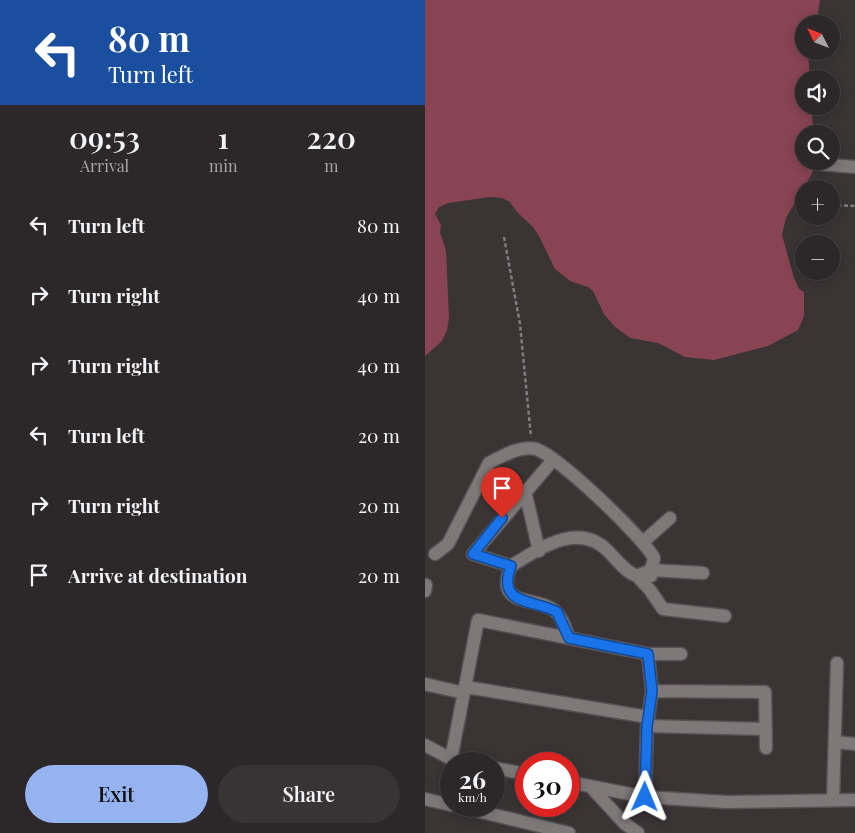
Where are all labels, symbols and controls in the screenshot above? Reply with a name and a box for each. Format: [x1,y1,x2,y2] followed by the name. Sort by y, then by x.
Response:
[108,14,190,61] text: 80 m
[795,15,840,60] north arrow
[795,15,840,280] map controls
[25,20,90,85] icon: left
[108,59,193,89] text: Turn left
[795,70,840,115] button: sound
[69,117,140,157] text: 09:53
[218,117,229,157] text: 1
[307,117,356,157] text: 220
[795,125,840,170] button: search
[80,155,129,176] text: Arrival
[209,155,238,176] text: min
[324,155,338,176] text: m
[795,180,840,225] button: +
[25,211,53,239] icon: left
[68,212,145,238] text: Turn left
[357,212,400,238] text: 80 m
[795,235,840,280] button: −
[25,281,53,309] icon: right
[68,282,160,308] text: Turn right
[358,282,400,308] text: 40 m
[25,351,53,379] icon: right
[68,352,160,378] text: Turn right
[358,352,400,378] text: 40 m
[25,421,53,449] icon: left
[68,422,145,448] text: Turn left
[358,422,400,448] text: 20 m
[481,467,523,518] pin
[488,474,516,502] icon: arrive
[25,491,53,519] icon: right
[68,492,160,518] text: Turn right
[358,492,400,518] text: 20 m
[25,561,53,589] icon: arrive
[68,562,248,588] text: Arrive at destination
[358,562,400,588] text: 20 m
[515,752,580,817] speed limit sign: 30
[459,762,486,795] text: 26
[25,765,208,823] button: Exit
[218,765,400,823] button: Share
[618,770,670,822] position arrow
[458,789,487,805] text: km/h

